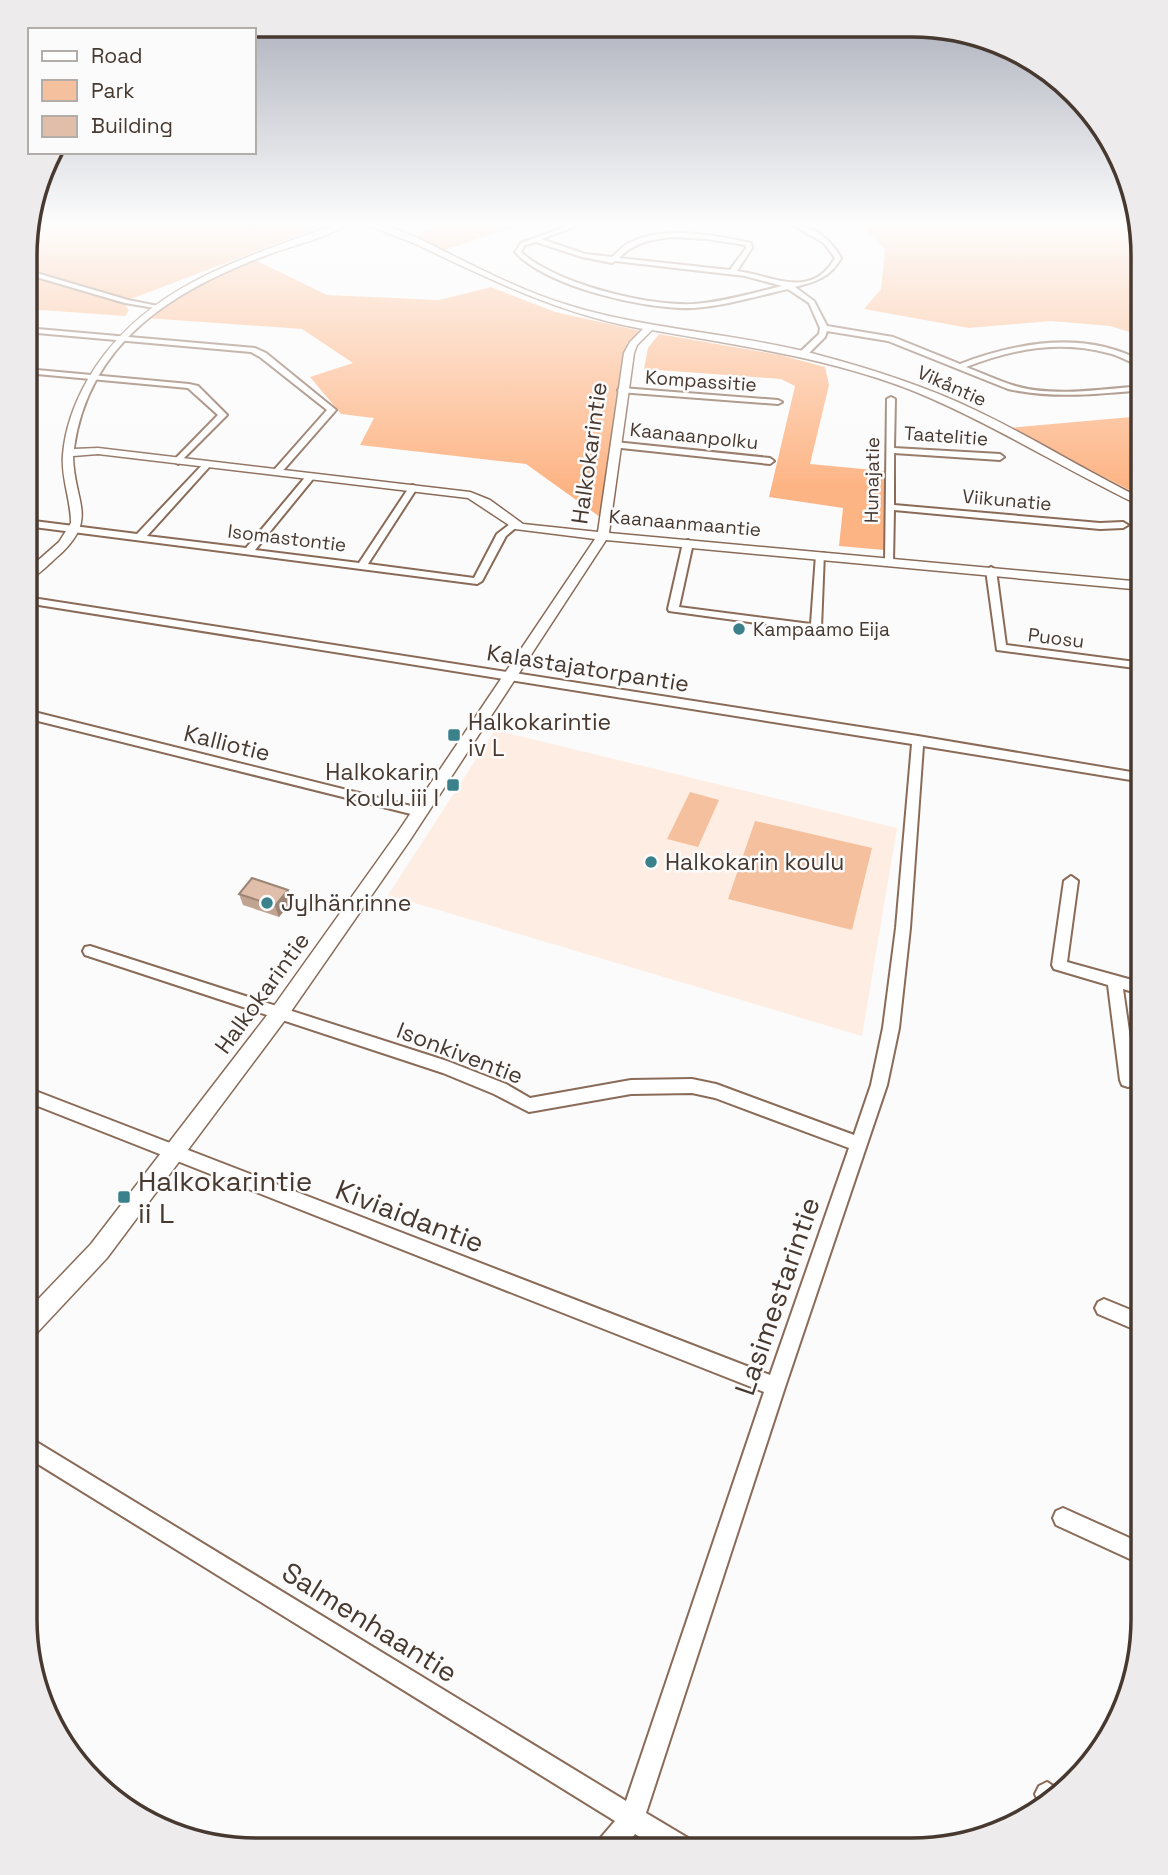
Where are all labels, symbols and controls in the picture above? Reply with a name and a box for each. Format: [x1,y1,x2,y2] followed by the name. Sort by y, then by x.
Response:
[28,28,256,154] legend
[91,42,143,69] text: Road
[91,77,135,104] text: Park
[91,112,173,139] text: Building
[913,360,991,412] street label: Vikåntie
[644,365,758,397] street label: Kompassitie
[564,380,614,526] street label: Halkokarintie
[629,417,759,455] street label: Kaanaanpolku
[903,421,989,451] street label: Taatelitie
[859,437,885,523] street label: Hunajatie
[961,484,1053,516] street label: Viikunatie
[608,504,762,542] street label: Kaanaanmaantie
[226,518,348,558] street label: Isomastontie
[753,617,890,642] place label: Kampaamo Eija
[731,621,747,637] marker: Kampaamo Eija
[1026,622,1086,654] street label: Puosu
[485,637,691,699] street label: Kalastajatorpantie
[468,707,611,763] place label: Halkokarintie iv L
[181,718,273,768] street label: Kalliotie
[446,727,462,743] marker: Halkokarintie iv L
[325,757,439,813] place label: Halkokarin koulu iii I
[445,777,461,793] marker: Halkokarin koulu iii I
[665,847,844,877] place label: Halkokarin koulu
[643,854,659,870] marker: Halkokarin koulu
[281,888,411,918] place label: Jylhänrinne
[259,895,275,911] marker: Jylhänrinne
[208,926,316,1060] street label: Halkokarintie
[392,1015,528,1091] street label: Isonkiventie
[138,1163,312,1231] place label: Halkokarintie ii L
[331,1171,489,1261] street label: Kiviaidantie
[116,1189,132,1205] marker: Halkokarintie ii L
[726,1192,828,1400] street label: Lasimestarintie
[275,1554,465,1690] street label: Salmenhaantie

